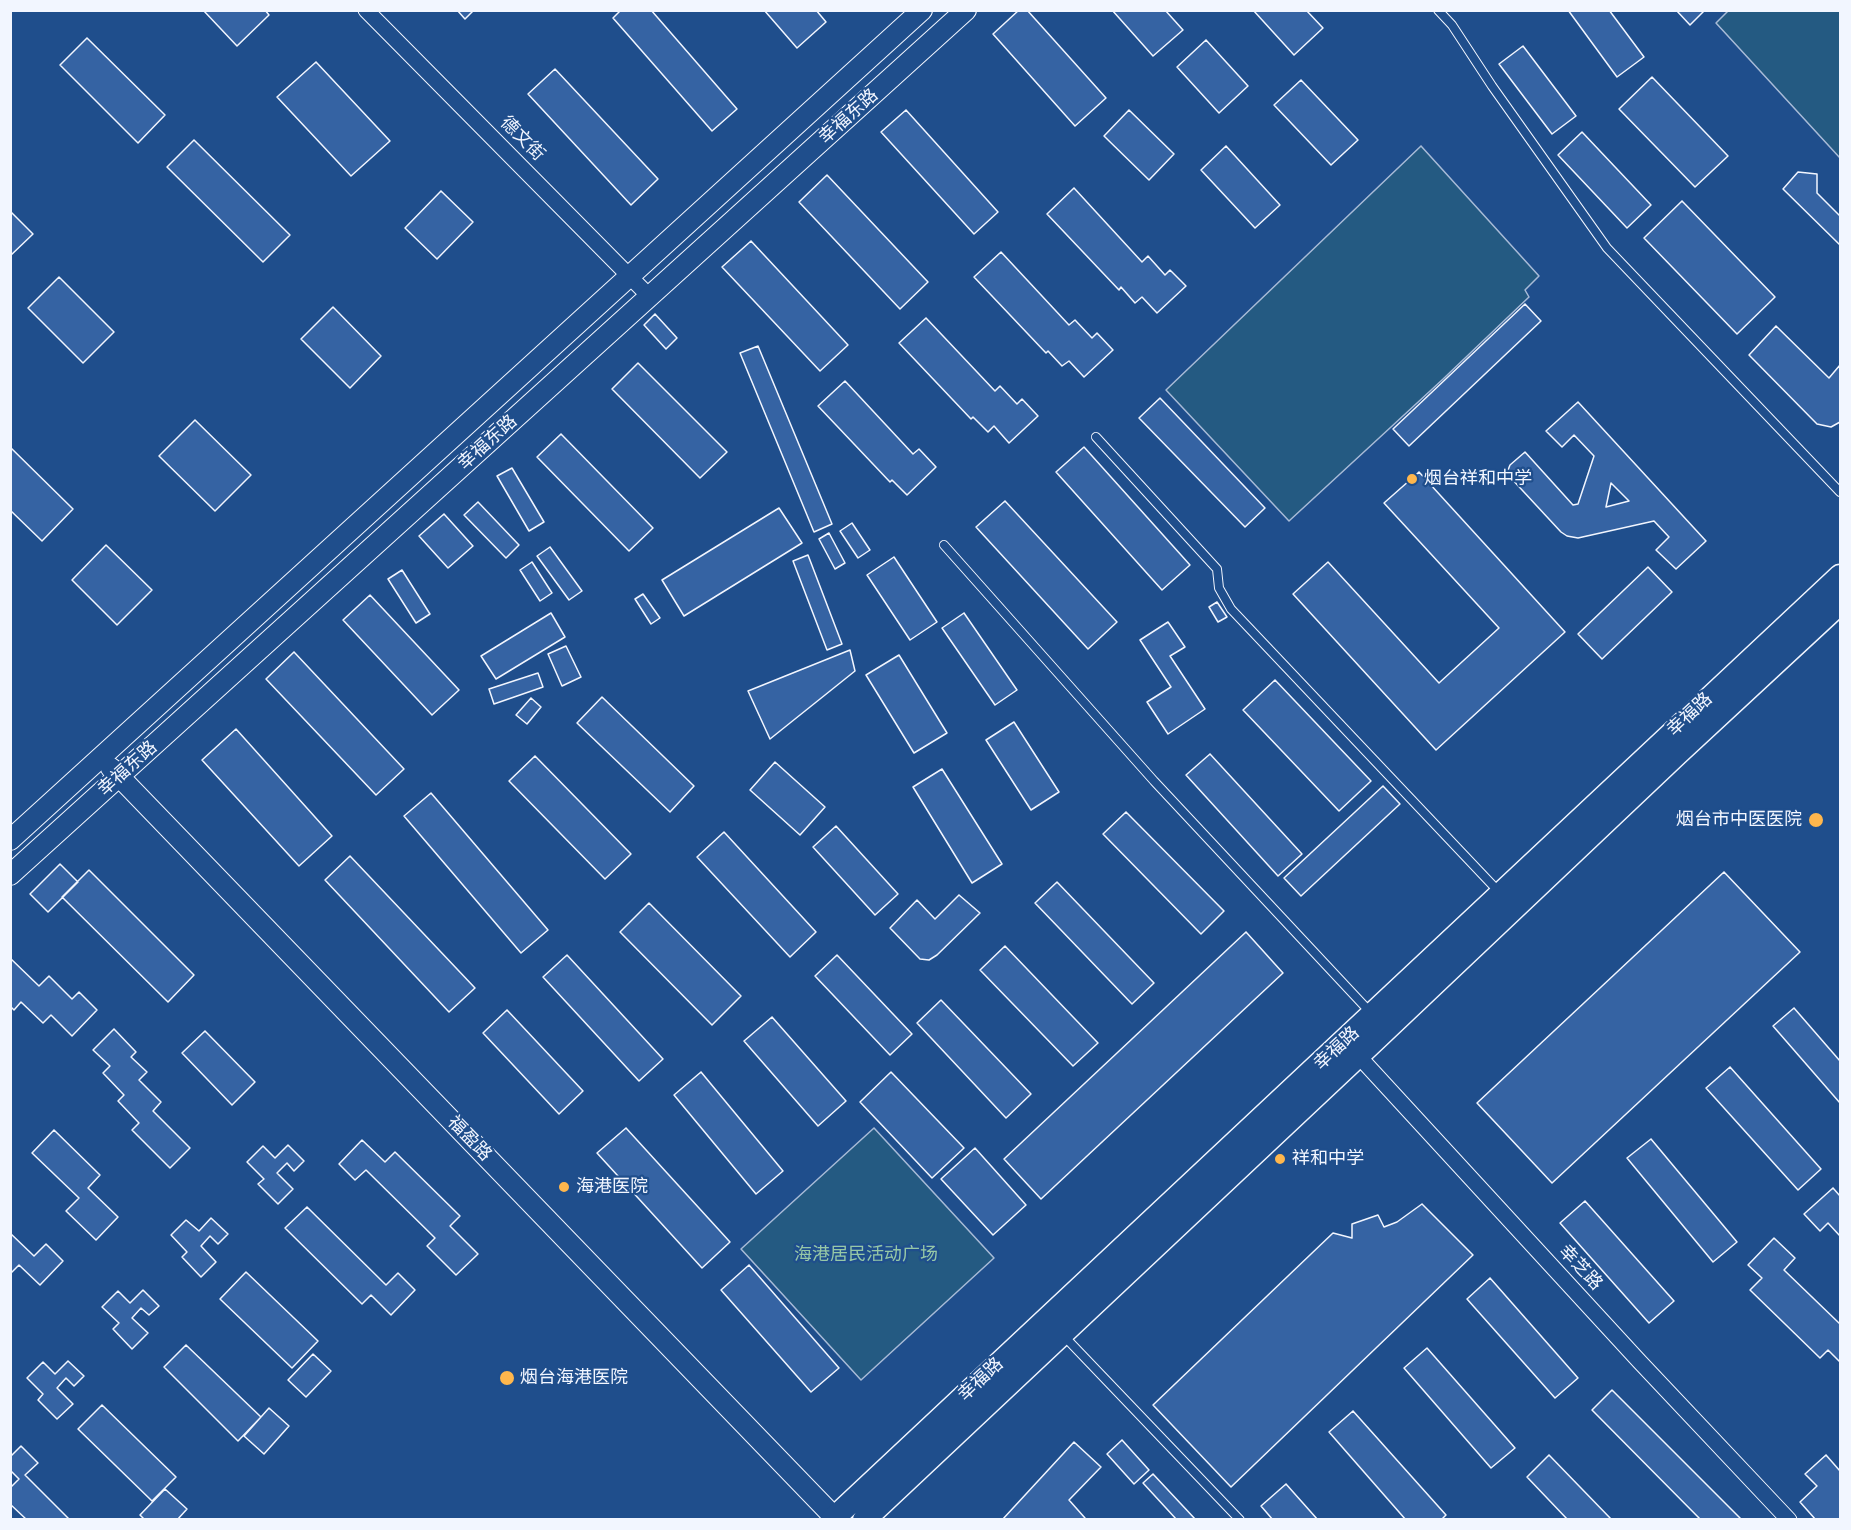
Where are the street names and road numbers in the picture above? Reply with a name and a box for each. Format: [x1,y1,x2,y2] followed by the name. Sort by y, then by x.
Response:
[815,85,883,149] street label: 幸福东路
[495,112,549,166] street label: 德文街
[454,411,522,475] street label: 幸福东路
[1663,689,1717,741] street label: 幸福路
[94,737,162,801] street label: 幸福东路
[1310,1023,1364,1075] street label: 幸福路
[442,1112,496,1166] street label: 福盈路
[1554,1241,1606,1295] street label: 幸芝路
[954,1354,1008,1406] street label: 幸福路

